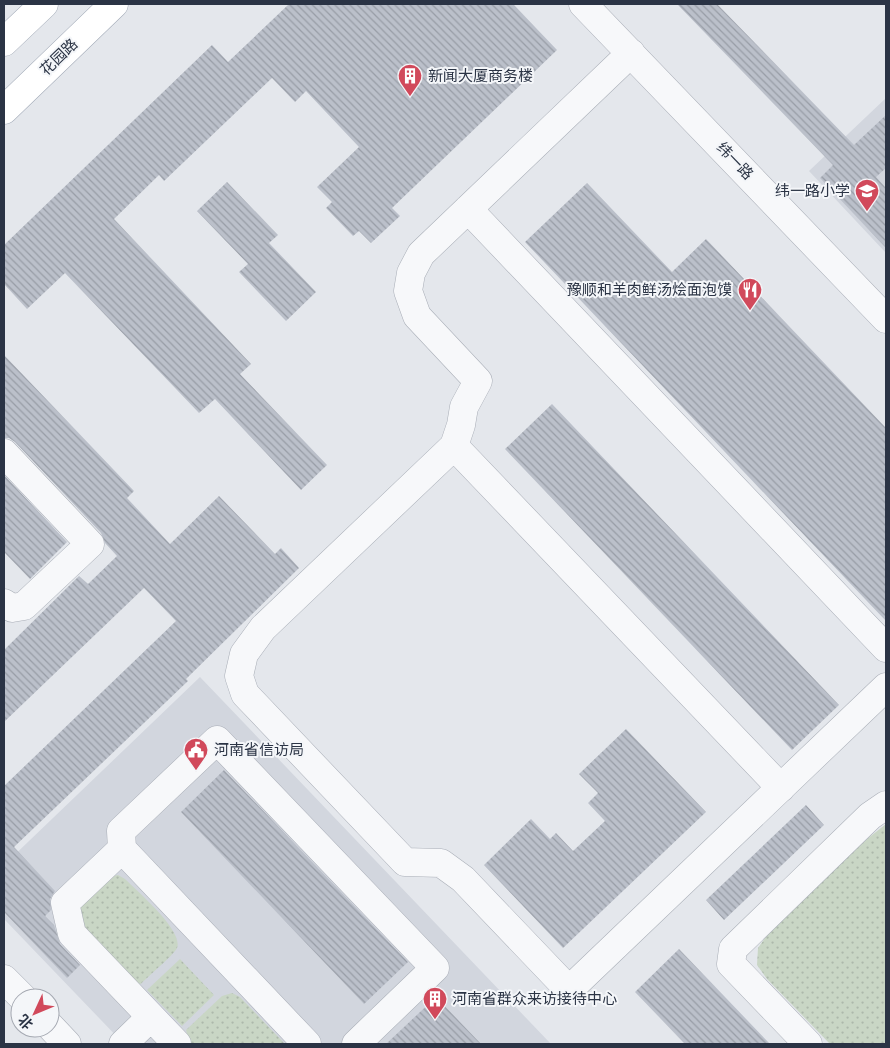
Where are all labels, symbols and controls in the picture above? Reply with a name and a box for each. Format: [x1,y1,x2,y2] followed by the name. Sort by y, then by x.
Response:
[37,35,81,79] street label: 花园路
[397,63,423,97] building icon: 新闻大厦商务楼
[428,67,533,85] place label: 新闻大厦商务楼
[713,139,757,183] street label: 纬一路
[854,178,880,212] school or university icon: 纬一路小学
[775,182,850,200] place label: 纬一路小学
[737,277,763,311] restaurant icon: 豫顺和羊肉鲜汤烩面泡馍
[567,281,732,299] place label: 豫顺和羊肉鲜汤烩面泡馍
[183,737,209,771] public building icon: 河南省信访局
[214,741,304,759] place label: 河南省信访局
[422,986,448,1020] building icon: 河南省群众来访接待中心
[10,988,60,1038] north arrow
[452,990,617,1008] place label: 河南省群众来访接待中心
[15,1011,37,1033] text: 北

